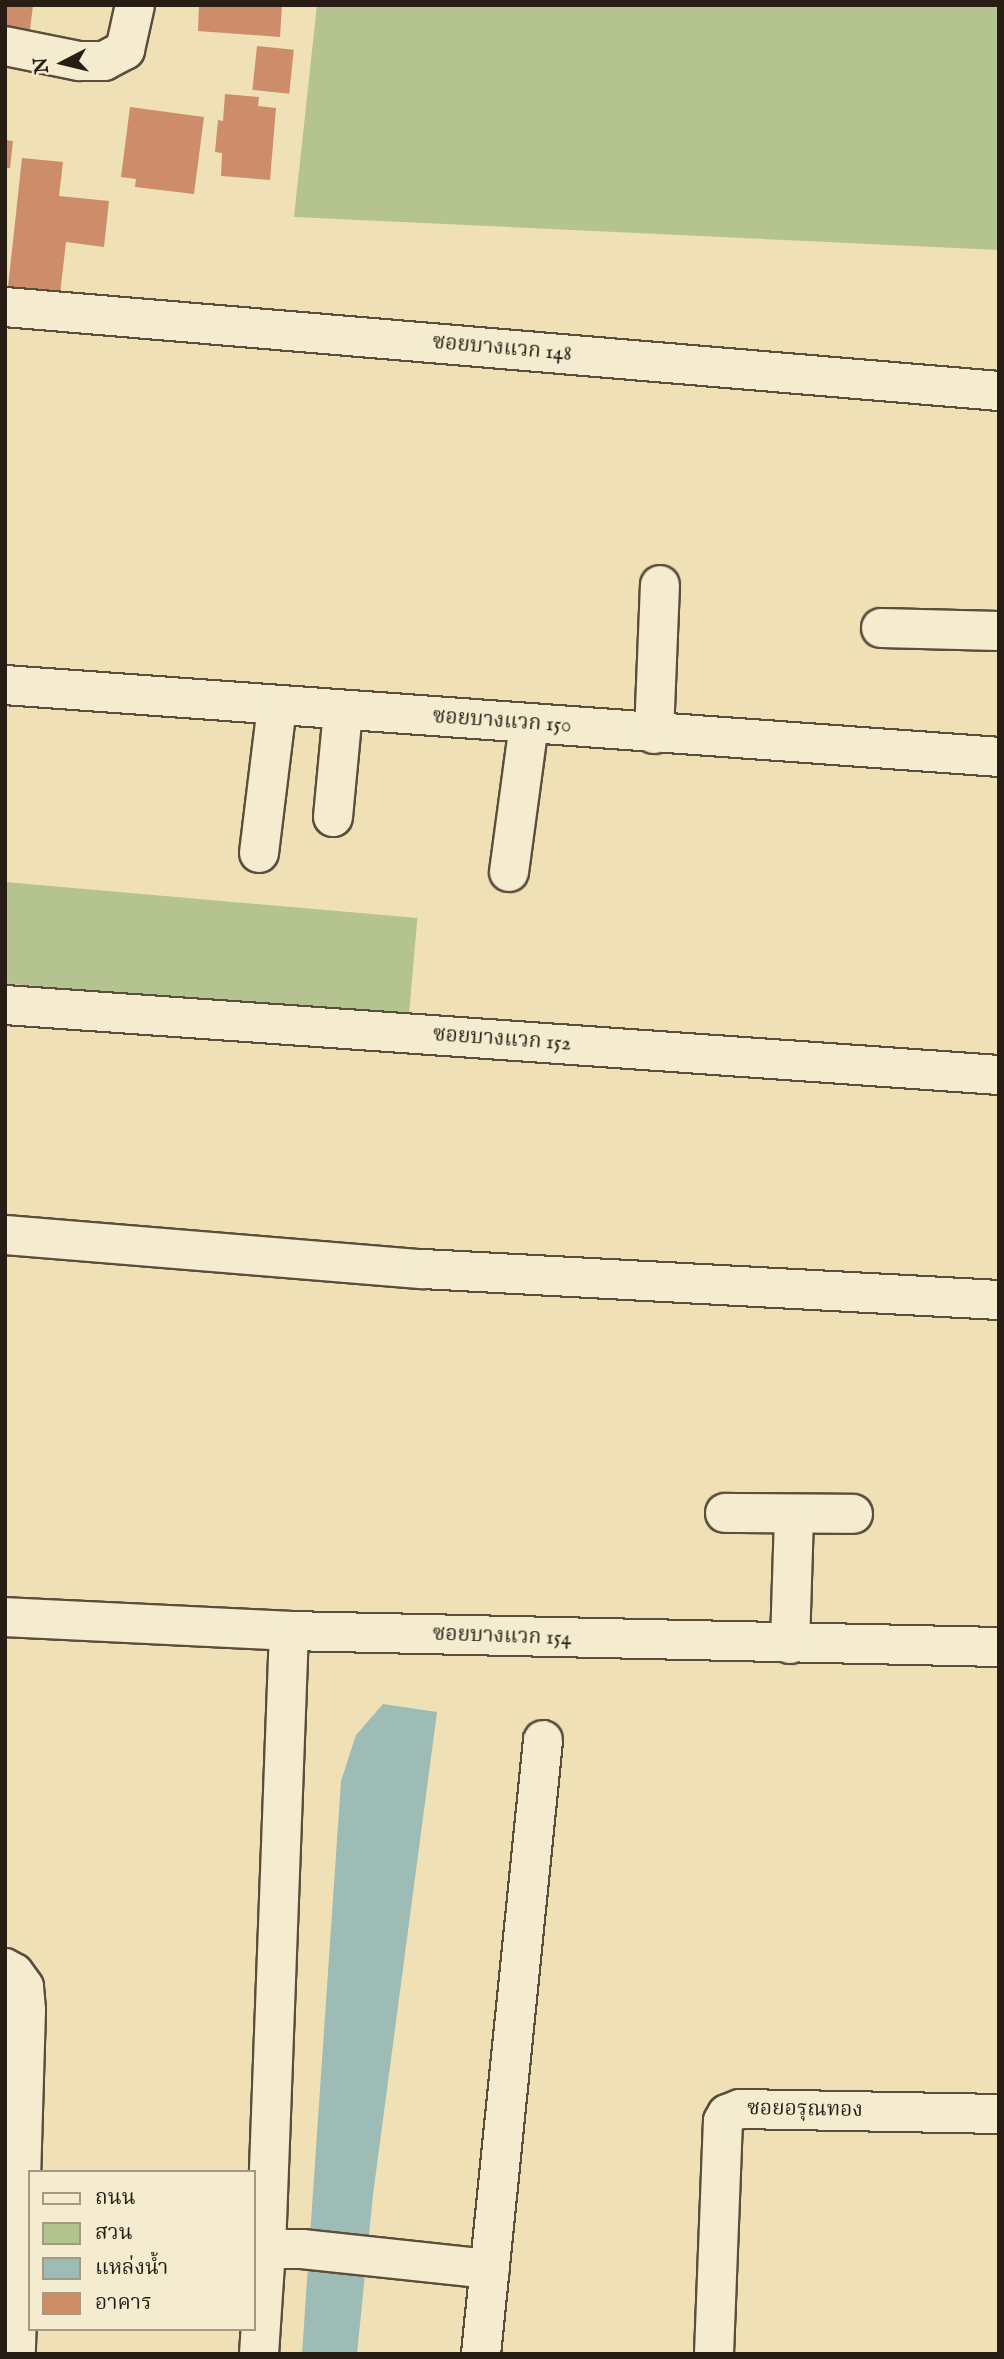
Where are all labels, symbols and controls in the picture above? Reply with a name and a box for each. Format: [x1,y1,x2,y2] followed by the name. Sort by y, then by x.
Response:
[28,28,98,98] north arrow
[29,56,55,75] text: N
[431,330,573,368] street label: ซอยบางแวก 148
[432,705,572,739] street label: ซอยบางแวก 150
[432,1023,572,1057] street label: ซอยบางแวก 152
[432,1622,572,1652] street label: ซอยบางแวก 154
[747,2096,863,2124] street label: ซอยอรุณทอง
[28,2170,256,2331] legend
[95,2185,136,2212] text: ถนน
[95,2220,133,2247] text: สวน
[95,2255,168,2282] text: แหล่งน้ำ
[95,2290,152,2317] text: อาคาร

